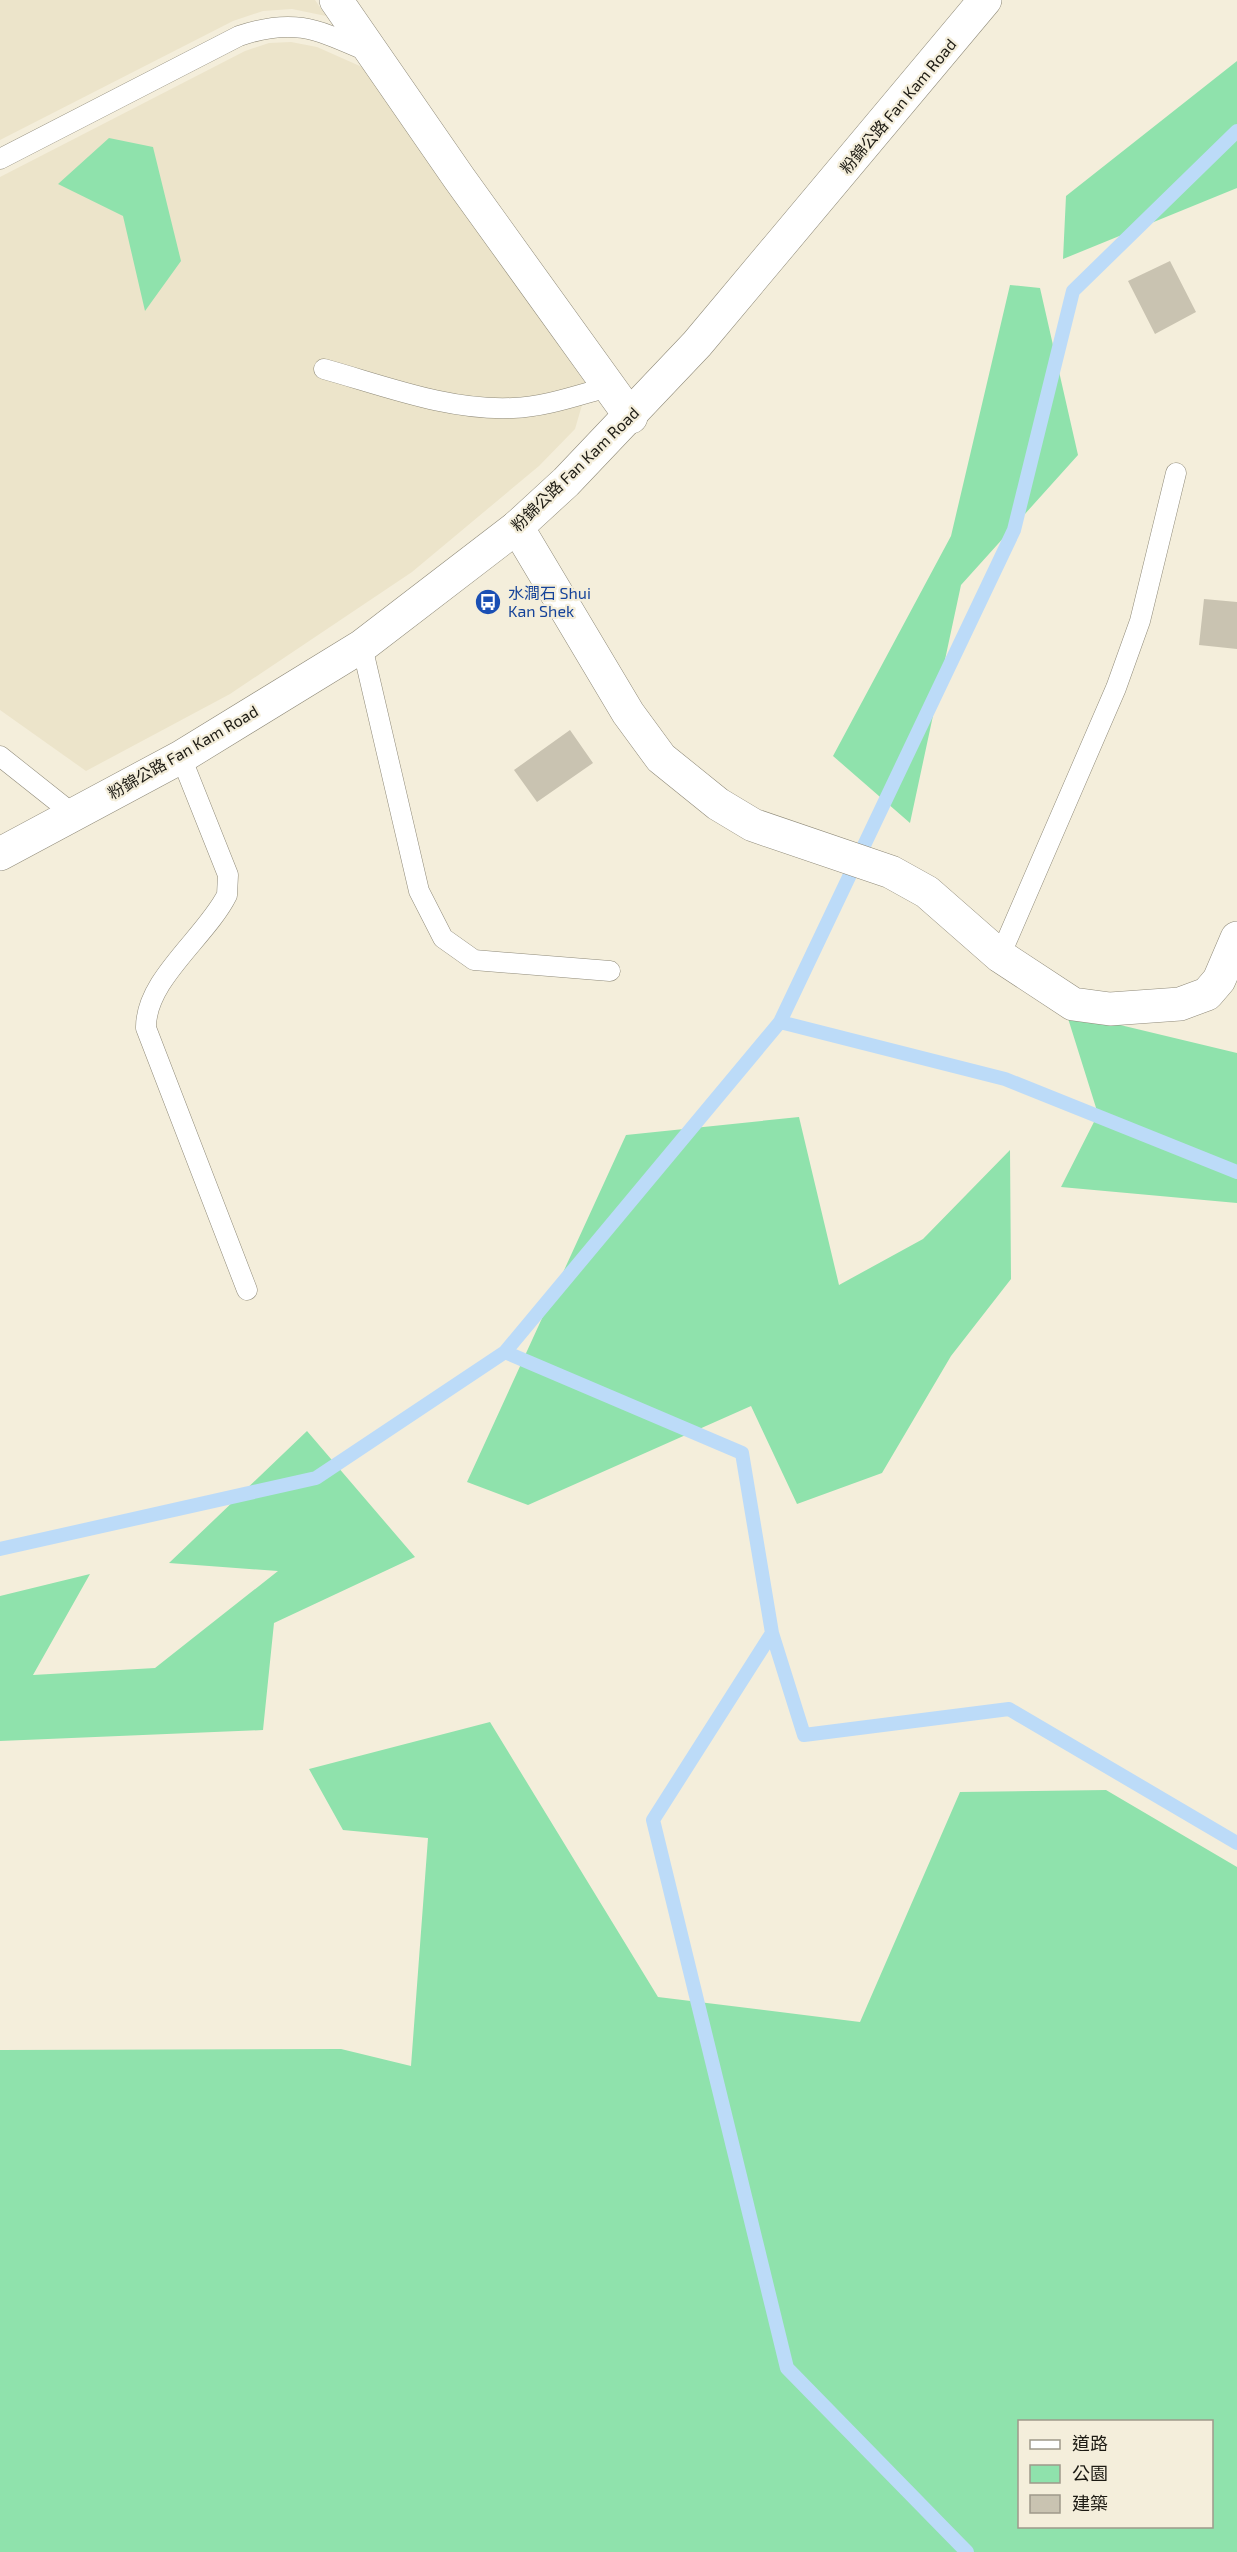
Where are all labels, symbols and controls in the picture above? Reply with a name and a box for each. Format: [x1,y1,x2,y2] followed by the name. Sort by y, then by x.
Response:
[836,34,960,177] street label: 粉錦公路 Fan Kam Road
[507,403,642,535] street label: 粉錦公路 Fan Kam Road
[508,583,591,620] place label: 水澗石 Shui Kan Shek
[473,587,503,617] bus stop icon: 水澗石 Shui Kan Shek
[104,701,261,802] street label: 粉錦公路 Fan Kam Road
[1018,2420,1213,2528] legend
[1072,2432,1108,2454] text: 道路
[1072,2462,1108,2484] text: 公園
[1072,2492,1108,2514] text: 建築

